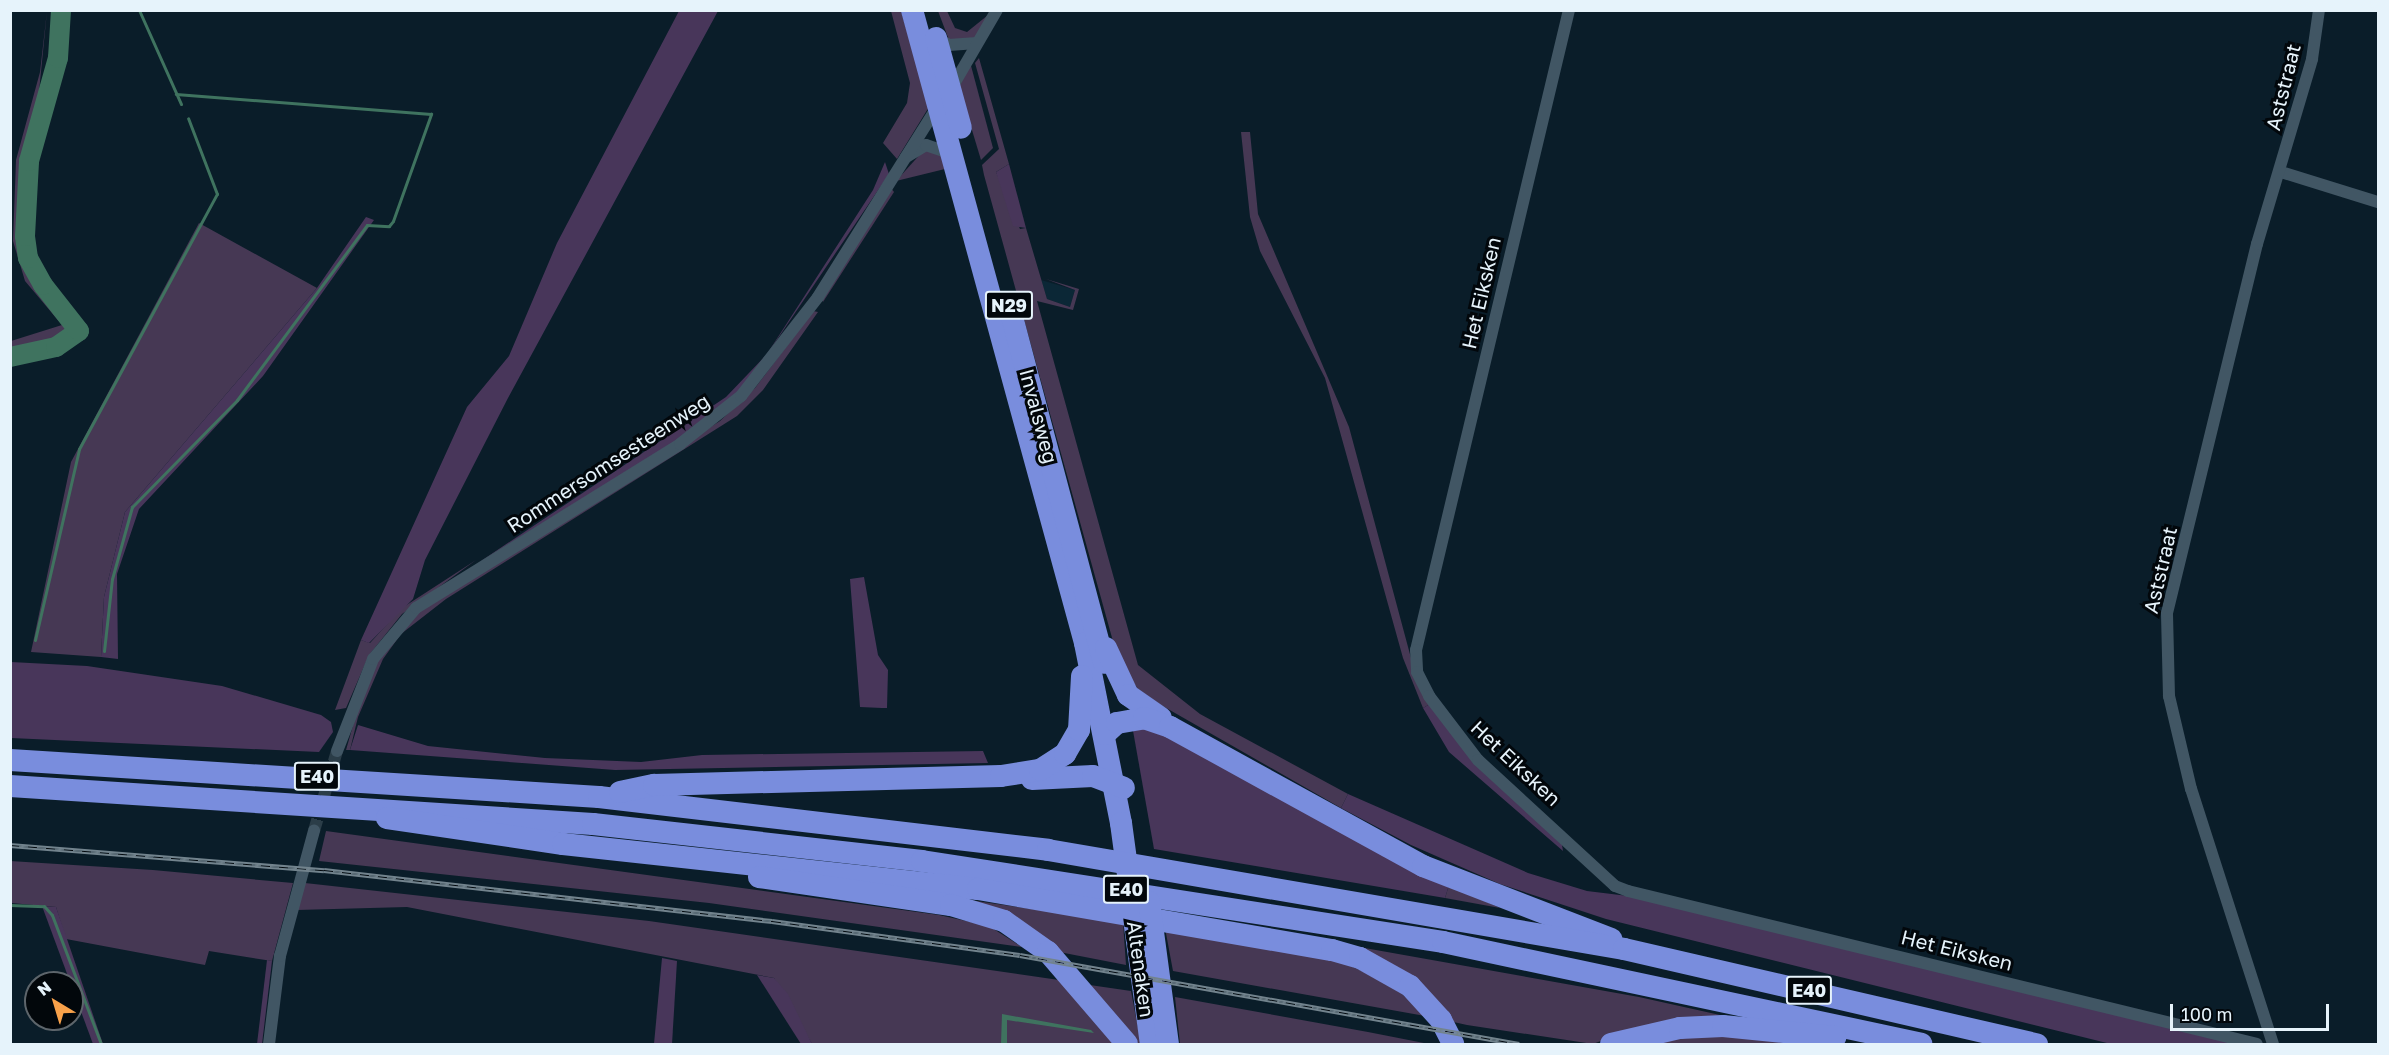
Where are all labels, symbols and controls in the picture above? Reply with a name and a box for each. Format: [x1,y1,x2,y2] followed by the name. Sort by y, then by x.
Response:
[2261,41,2305,133] street label: Aststraat
[1456,235,1506,351] street label: Het Eiksken
[984,290,1034,320] road number: N29
[1015,366,1063,466] street label: Invalsweg
[502,389,714,537] street label: Rommersomsesteenweg
[2138,524,2182,616] street label: Aststraat
[1466,715,1566,811] street label: Het Eiksken
[293,761,341,791] road number: E40
[1102,874,1150,904] road number: E40
[1122,919,1160,1019] street label: Altenaken
[1899,925,2015,975] street label: Het Eiksken
[24,971,84,1031] north arrow
[1785,975,1833,1005] road number: E40
[33,977,55,1000] text: N
[2173,992,2332,1030] scale bar
[2181,1003,2232,1025] text: 100 m

